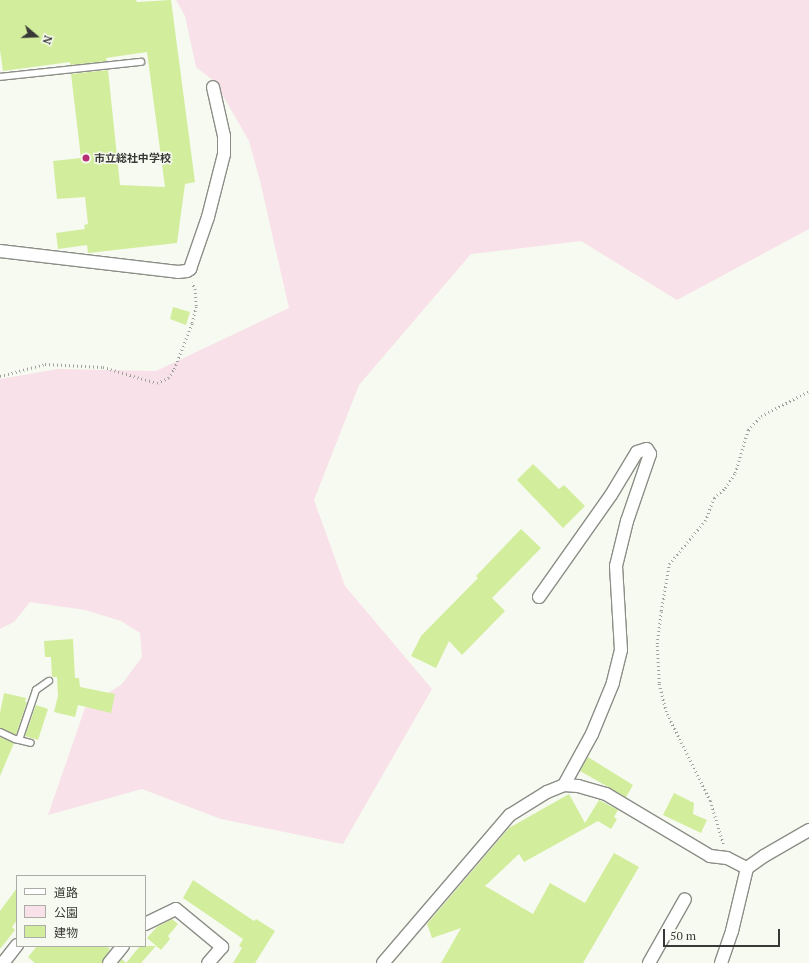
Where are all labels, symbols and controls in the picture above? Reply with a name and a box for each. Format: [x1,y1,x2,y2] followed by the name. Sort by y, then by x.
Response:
[16,16,56,56] north arrow
[39,34,55,46] text: N
[94,151,171,165] place label: 市立総社中学校
[81,153,91,163] marker: 市立総社中学校
[16,875,146,947] legend
[54,885,78,900] text: 道路
[54,905,78,920] text: 公園
[665,921,782,947] scale bar
[54,925,78,940] text: 建物
[670,928,696,943] text: 50 m

